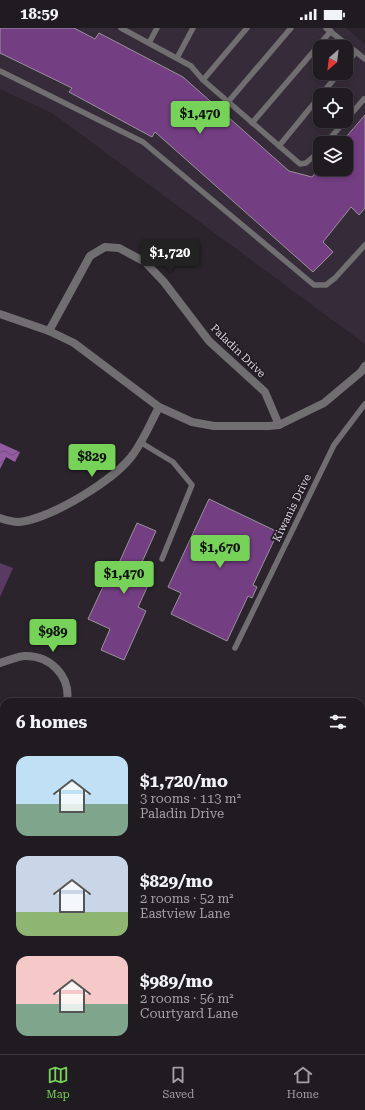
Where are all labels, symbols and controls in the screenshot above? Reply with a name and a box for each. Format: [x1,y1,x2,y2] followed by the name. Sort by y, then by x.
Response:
[20,5,58,23] text: 18:59
[313,40,353,80] north arrow
[313,40,353,176] map controls
[313,88,353,128] button: locate
[167,101,233,135] pin: $1,470
[180,106,220,121] text: $1,470
[313,136,353,176] button: layers
[137,240,203,274] pin: $1,720
[150,245,190,260] text: $1,720
[208,322,268,380] street label: Paladin Drive
[68,444,116,478] pin: $829
[77,449,107,464] text: $829
[270,472,314,544] street label: Kiwanis Drive
[187,535,253,569] pin: $1,670
[200,540,240,555] text: $1,670
[91,561,157,595] pin: $1,470
[104,566,144,581] text: $1,470
[29,619,77,653] pin: $989
[38,624,68,639] text: $989
[327,711,349,733] icon: filters
[16,712,87,732] text: 6 homes
[140,771,228,791] text: $1,720/mo
[48,772,96,820] icon: home
[140,791,241,806] text: 3 rooms · 113 m²
[140,806,224,821] text: Paladin Drive
[140,871,213,891] text: $829/mo
[48,872,96,920] icon: home
[140,891,234,906] text: 2 rooms · 52 m²
[140,906,230,921] text: Eastview Lane
[140,971,213,991] text: $989/mo
[48,972,96,1020] icon: home
[140,991,234,1006] text: 2 rooms · 56 m²
[140,1006,238,1021] text: Courtyard Lane
[46,1064,70,1101] tab: Map
[162,1064,194,1101] tab: Saved
[287,1064,319,1101] tab: Home

